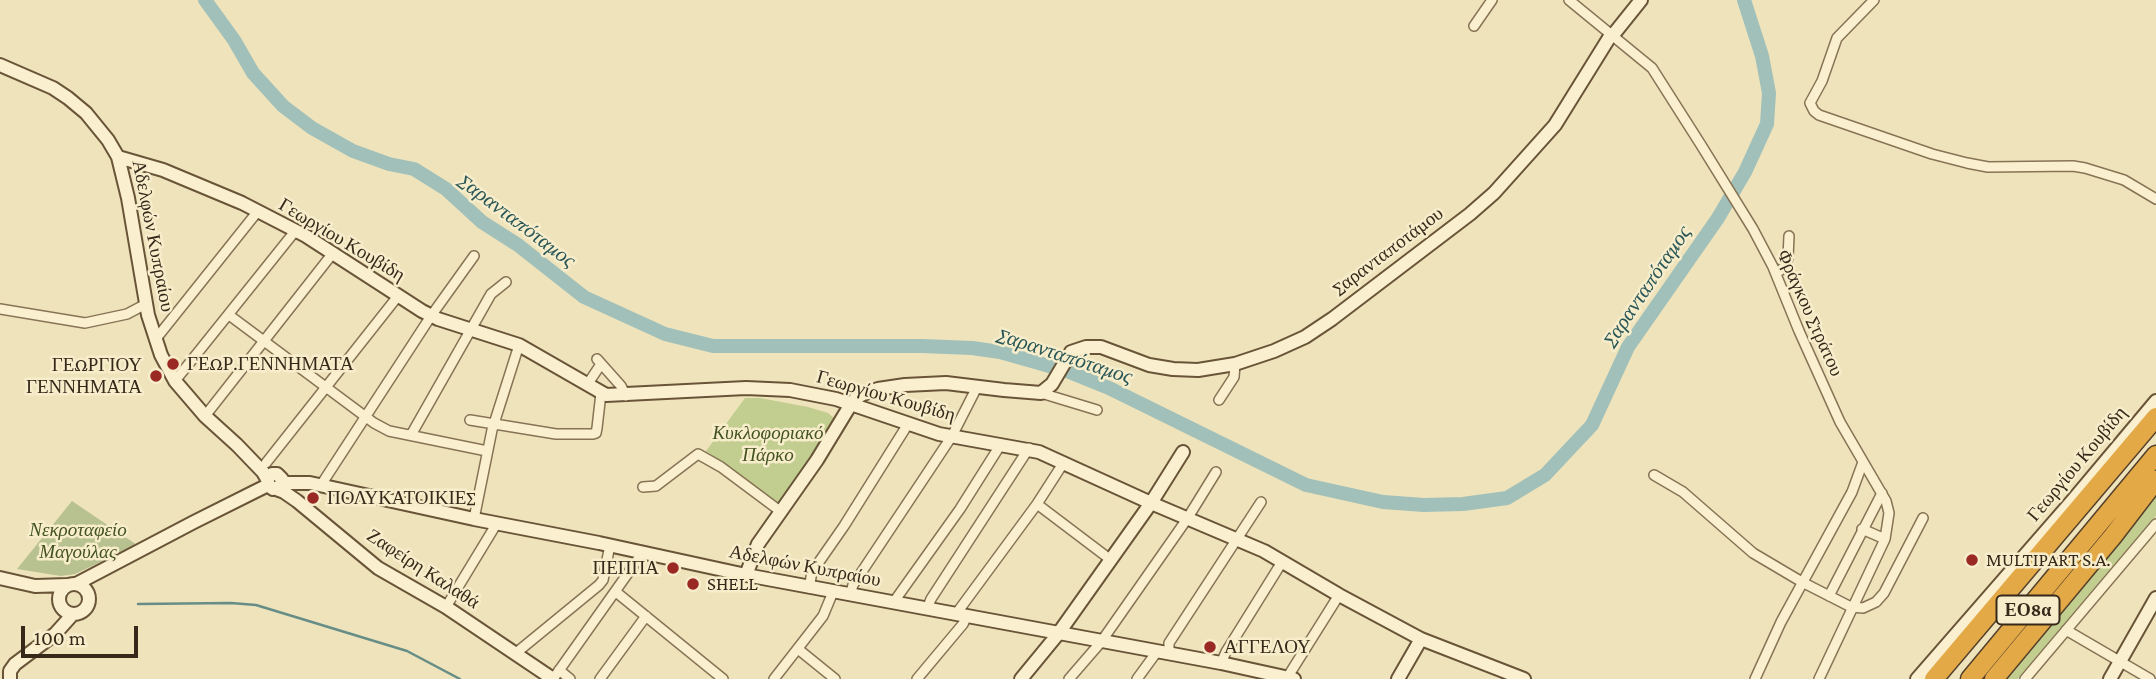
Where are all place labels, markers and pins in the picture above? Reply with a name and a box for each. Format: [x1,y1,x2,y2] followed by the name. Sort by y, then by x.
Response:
[187,353,354,375] place label: ΓΕΩΡ.ΓΕΝΝΗΜΑΤΑ
[26,354,142,398] place label: ΓΕΩΡΓΙΟΥ ΓΕΝΝΗΜΑΤΑ
[165,356,181,372] marker: ΓΕΩΡ.ΓΕΝΝΗΜΑΤΑ
[148,368,164,384] marker: ΓΕΩΡΓΙΟΥ ΓΕΝΝΗΜΑΤΑ
[327,487,476,509] place label: ΠΟΛΥΚΑΤΟΙΚΙΕΣ
[305,490,321,506] marker: ΠΟΛΥΚΑΤΟΙΚΙΕΣ
[1986,549,2111,571] place label: MULTIPART S.A.
[1964,552,1980,568] marker: MULTIPART S.A.
[593,557,659,579] place label: ΠΕΠΠΑ
[665,560,681,576] marker: ΠΕΠΠΑ
[707,573,758,595] place label: SHELL
[685,576,701,592] marker: SHELL
[1224,636,1311,658] place label: ΑΓΓΕΛΟΥ
[1202,639,1218,655] marker: ΑΓΓΕΛΟΥ

